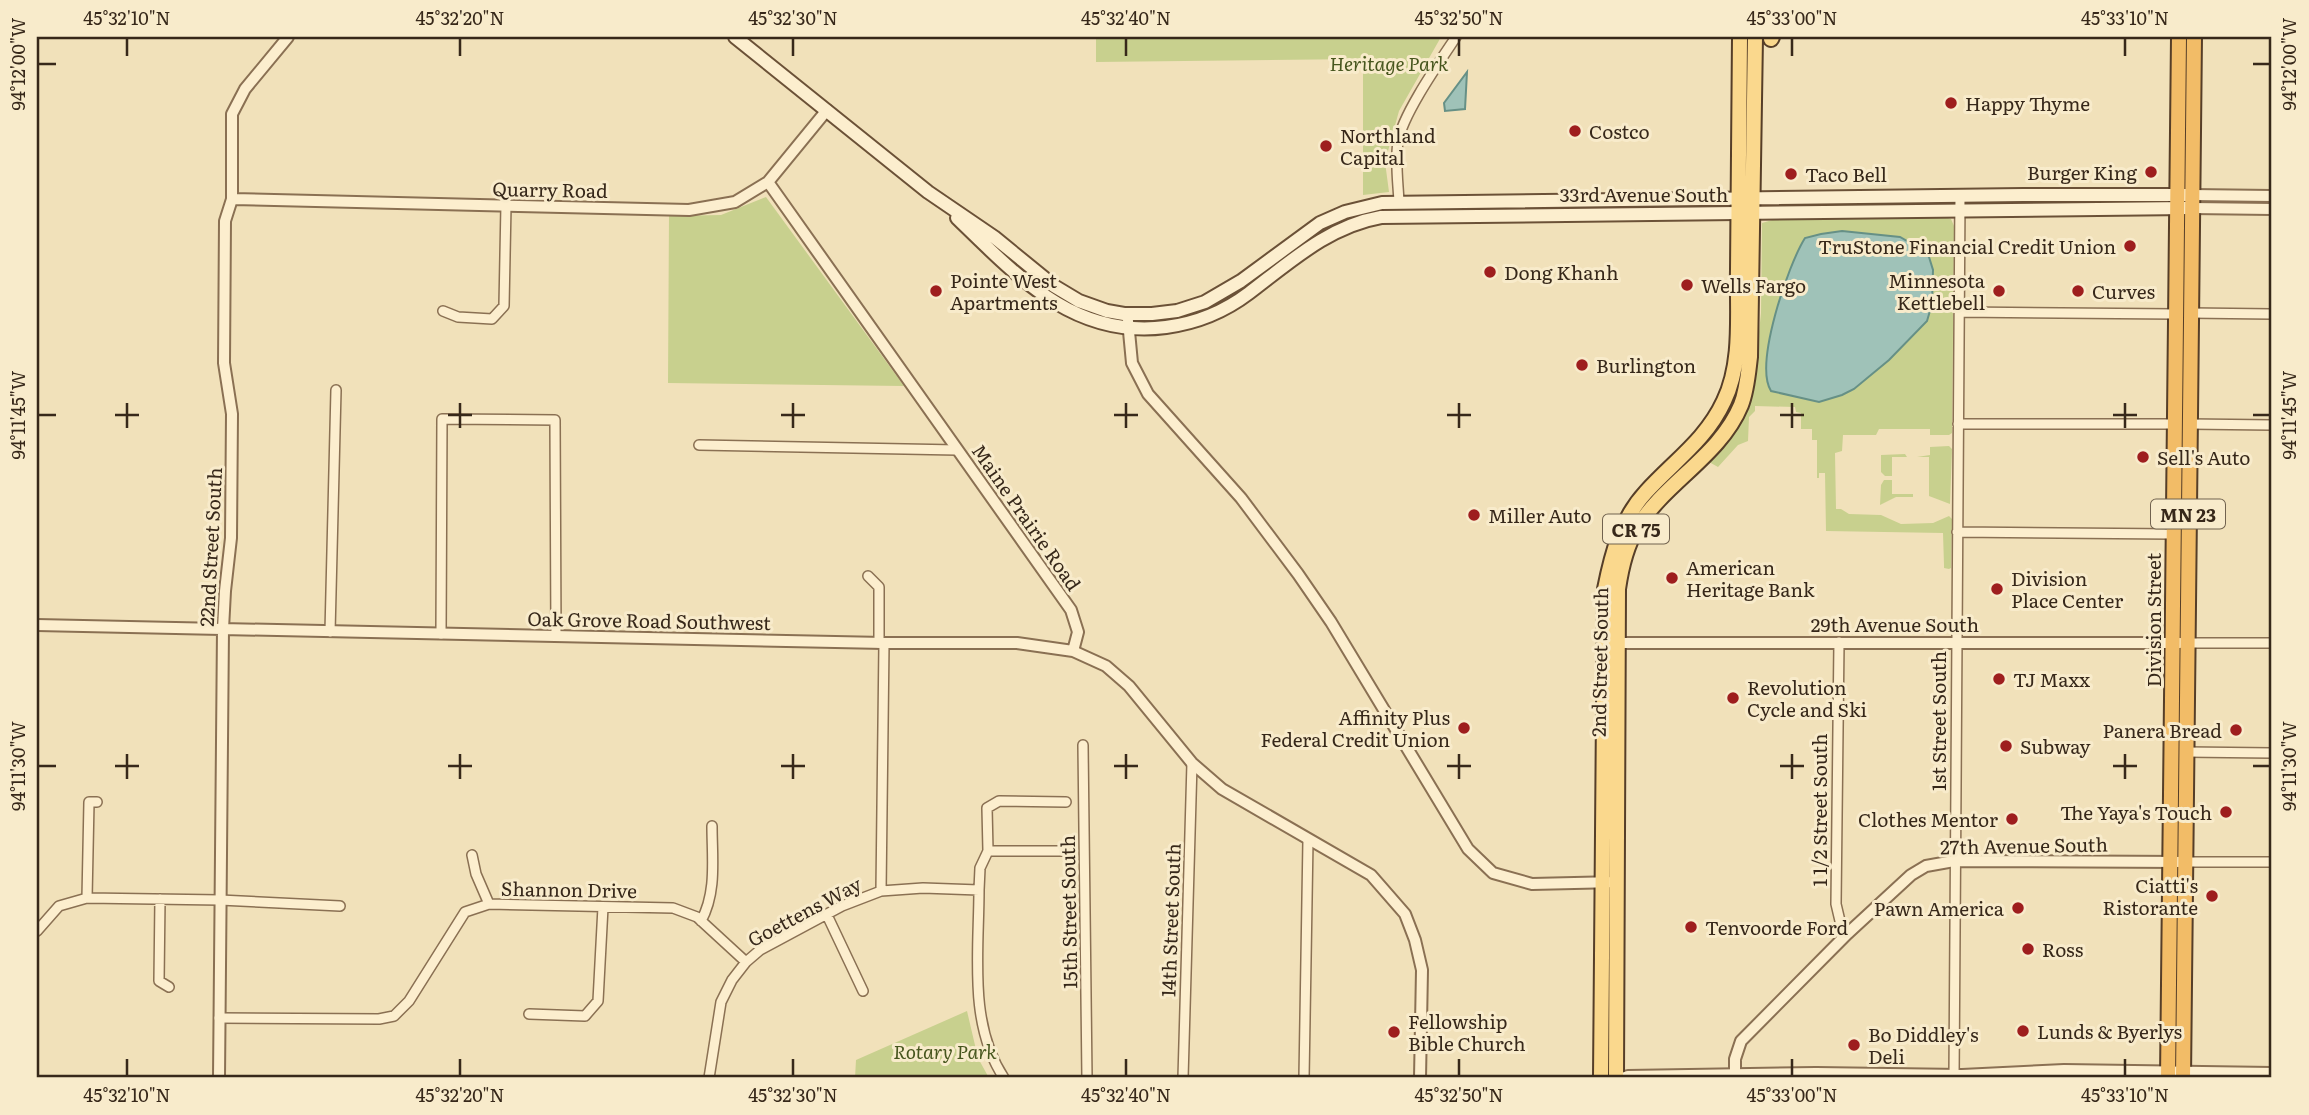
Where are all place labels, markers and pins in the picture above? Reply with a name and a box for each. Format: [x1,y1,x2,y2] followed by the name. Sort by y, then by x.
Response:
[1965,89,2090,117] place label: Happy Thyme
[1943,95,1959,111] marker: Happy Thyme
[1589,117,1650,145] place label: Costco
[1340,121,1436,171] place label: Northland Capital
[1567,123,1583,139] marker: Costco
[1318,138,1334,154] marker: Northland Capital
[2027,158,2137,186] place label: Burger King
[1805,160,1887,188] place label: Taco Bell
[2143,164,2159,180] marker: Burger King
[1783,166,1799,182] marker: Taco Bell
[1818,232,2116,260] place label: TruStone Financial Credit Union
[2122,238,2138,254] marker: TruStone Financial Credit Union
[1504,258,1619,286] place label: Dong Khanh
[1482,264,1498,280] marker: Dong Khanh
[950,266,1058,316] place label: Pointe West Apartments
[1888,266,1986,316] place label: Minnesota Kettlebell
[1701,271,1806,299] place label: Wells Fargo
[1679,277,1695,293] marker: Wells Fargo
[2092,277,2155,305] place label: Curves
[928,283,944,299] marker: Pointe West Apartments
[1991,283,2007,299] marker: Minnesota Kettlebell
[2070,283,2086,299] marker: Curves
[1596,351,1696,379] place label: Burlington
[1574,357,1590,373] marker: Burlington
[2157,443,2250,471] place label: Sell's Auto
[2135,449,2151,465] marker: Sell's Auto
[1488,501,1592,529] place label: Miller Auto
[1466,507,1482,523] marker: Miller Auto
[1686,553,1815,603] place label: American Heritage Bank
[2011,564,2123,614] place label: Division Place Center
[1664,570,1680,586] marker: American Heritage Bank
[1989,581,2005,597] marker: Division Place Center
[2013,665,2090,693] place label: TJ Maxx
[1991,671,2007,687] marker: TJ Maxx
[1747,673,1867,723] place label: Revolution Cycle and Ski
[1725,690,1741,706] marker: Revolution Cycle and Ski
[1260,703,1450,753] place label: Affinity Plus Federal Credit Union
[2102,716,2222,744] place label: Panera Bread
[1456,720,1472,736] marker: Affinity Plus Federal Credit Union
[2228,722,2244,738] marker: Panera Bread
[2020,732,2091,760] place label: Subway
[1998,738,2014,754] marker: Subway
[2060,798,2212,826] place label: The Yaya's Touch
[2218,804,2234,820] marker: The Yaya's Touch
[1858,805,1998,833] place label: Clothes Mentor
[2004,811,2020,827] marker: Clothes Mentor
[2102,871,2198,921] place label: Ciatti's Ristorante
[2204,888,2220,904] marker: Ciatti's Ristorante
[1874,894,2005,922] place label: Pawn America
[2010,900,2026,916] marker: Pawn America
[1705,913,1849,941] place label: Tenvoorde Ford
[1683,919,1699,935] marker: Tenvoorde Ford
[2042,935,2084,963] place label: Ross
[2020,941,2036,957] marker: Ross
[1408,1007,1526,1057] place label: Fellowship Bible Church
[2037,1017,2183,1045] place label: Lunds & Byerlys
[1868,1020,1979,1070] place label: Bo Diddley's Deli
[2015,1023,2031,1039] marker: Lunds & Byerlys
[1386,1024,1402,1040] marker: Fellowship Bible Church
[1846,1037,1862,1053] marker: Bo Diddley's Deli

